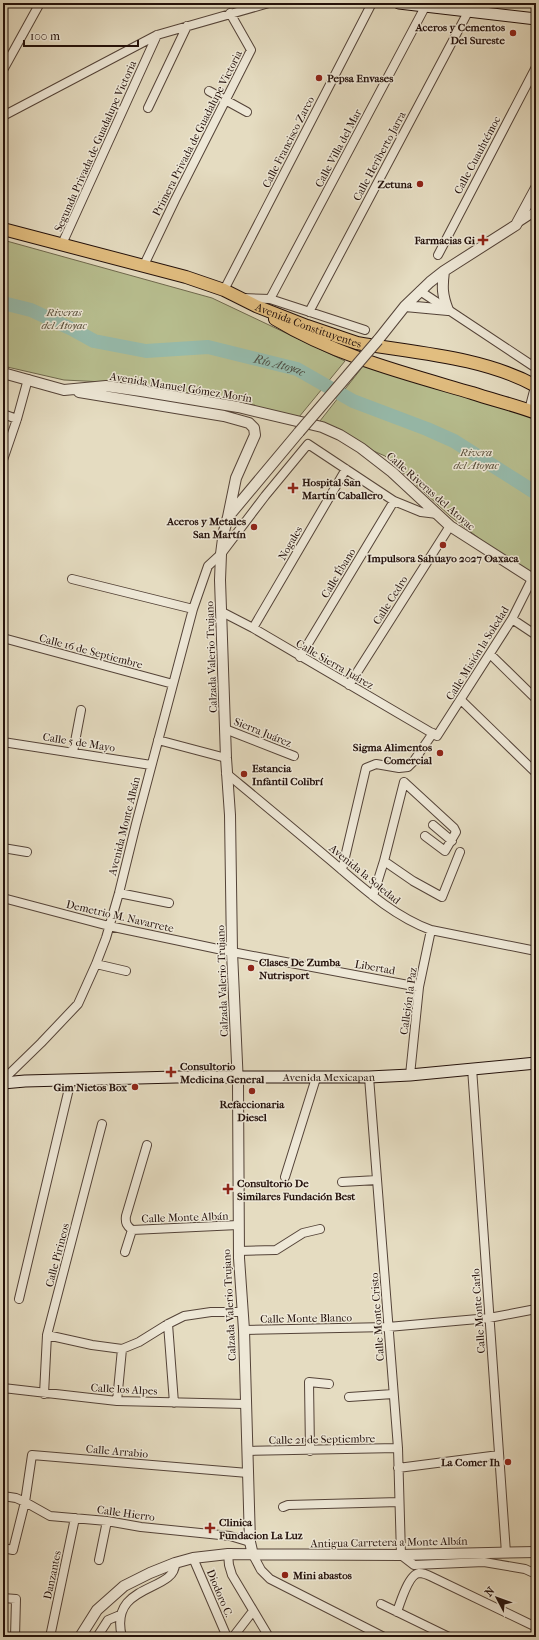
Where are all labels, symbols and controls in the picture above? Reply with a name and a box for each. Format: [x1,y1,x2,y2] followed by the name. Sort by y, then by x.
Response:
[414,21,506,47] place label: Aceros y Cementos Del Sureste
[24,22,138,48] scale bar
[508,28,518,38] marker: Aceros y Cementos Del Sureste
[30,29,60,43] text: 100 m
[150,47,245,218] street label: Primera Privada de Guadalupe Victoria
[52,58,140,234] street label: Segunda Privada de Guadalupe Victoria
[327,72,393,85] place label: Pepsa Envases
[314,73,324,83] marker: Pepsa Envases
[260,94,317,190] street label: Calle Francisco Zarco
[312,107,365,190] street label: Calle Villa del Mar
[350,109,409,203] street label: Calle Heriberto Jarra
[451,114,503,196] street label: Calle Cuauhtémoc
[377,178,413,191] place label: Zetuna
[415,179,425,189] marker: Zetuna
[414,234,476,247] place label: Farmacias Gi
[478,235,488,245] marker: Farmacias Gi
[252,300,362,351] street label: Avenida Constituyentes
[41,306,87,332] park label: Riveras del Atoyac
[251,351,308,380] water label: Río Atoyac
[108,370,254,405] street label: Avenida Manuel Gómez Morín
[453,446,499,472] park label: Rivera del Atoyac
[384,449,478,533] street label: Calle Riveras del Atoyac
[301,476,383,502] place label: Hospital San Martin Caballero
[287,482,299,494] marker: Hospital San Martin Caballero
[166,515,247,541] place label: Aceros y Metales San Martín
[249,522,259,532] marker: Aceros y Metales San Martín
[276,524,305,563] street label: Nogales
[438,540,448,550] marker: Impulsora Sahuayo 2027 Oaxaca
[318,546,359,601] street label: Calle Ébano
[367,552,520,565] place label: Impulsora Sahuayo 2027 Oaxaca
[370,573,411,627] street label: Calle Cedro
[203,600,220,713] street label: Calzada Valerio Trujano
[443,603,512,703] street label: Calle Misión la Soledad
[38,631,145,672] street label: Calle 16 de Septiembre
[294,637,376,692] street label: Calle Sierra Juárez
[232,715,294,750] street label: Sierra Juárez
[42,730,117,755] street label: Calle 5 de Mayo
[353,741,433,767] place label: Sigma Alimentos Comercial
[435,748,445,758] marker: Sigma Alimentos Comercial
[252,762,324,788] place label: Estancia Infantil Colibrí
[239,769,249,779] marker: Estancia Infantil Colibrí
[106,775,143,878] street label: Avenida Monte Albán
[326,841,404,908] street label: Avenida la Soledad
[65,898,176,935] street label: Demetrio M. Navarrete
[214,924,231,1037] street label: Calzada Valerio Trujano
[259,956,341,982] place label: Clases De Zumba Nutrisport
[354,958,397,978] street label: Libertad
[246,963,256,973] marker: Clases De Zumba Nutrisport
[397,966,420,1036] street label: Callejón la Paz
[179,1060,265,1086] place label: Consultorio Medicina General
[165,1066,177,1078] marker: Consultorio Medicina General
[282,1071,376,1084] street label: Avenida Mexicapan
[53,1081,127,1094] place label: Gim Nietos Box
[130,1082,140,1092] marker: Gim Nietos Box
[247,1086,257,1096] marker: Refaccionaria Diesel
[220,1098,285,1124] place label: Refaccionaria Diesel
[237,1177,356,1203] place label: Consultorio De Similares Fundación Best
[222,1183,234,1195] marker: Consultorio De Similares Fundación Best
[141,1209,229,1226] street label: Calle Monte Albán
[43,1222,72,1288] street label: Calle Pirineos
[220,1248,239,1361] street label: Calzada Valerio Trujano
[469,1268,488,1354] street label: Calle Monte Carlo
[368,1272,387,1362] street label: Calle Monte Cristo
[260,1311,352,1326] street label: Calle Monte Blanco
[90,1381,158,1398] street label: Calle los Alpes
[269,1432,376,1447] street label: Calle 21 de Septiembre
[85,1442,149,1461] street label: Calle Arrabio
[441,1456,501,1469] place label: La Comer Ih
[503,1457,513,1467] marker: La Comer Ih
[96,1503,156,1524] street label: Calle Hierro
[218,1516,303,1542] place label: Clinica Fundacion La Luz
[204,1522,216,1534] marker: Clinica Fundacion La Luz
[309,1535,468,1550] street label: Antigua Carretera a Monte Albán
[41,1550,64,1601] street label: Danzantes
[204,1567,235,1619] street label: Diodoro C.
[292,1569,352,1582] place label: Mini abastos
[280,1570,290,1580] marker: Mini abastos
[477,1578,517,1618] north arrow
[482,1584,498,1599] text: N

